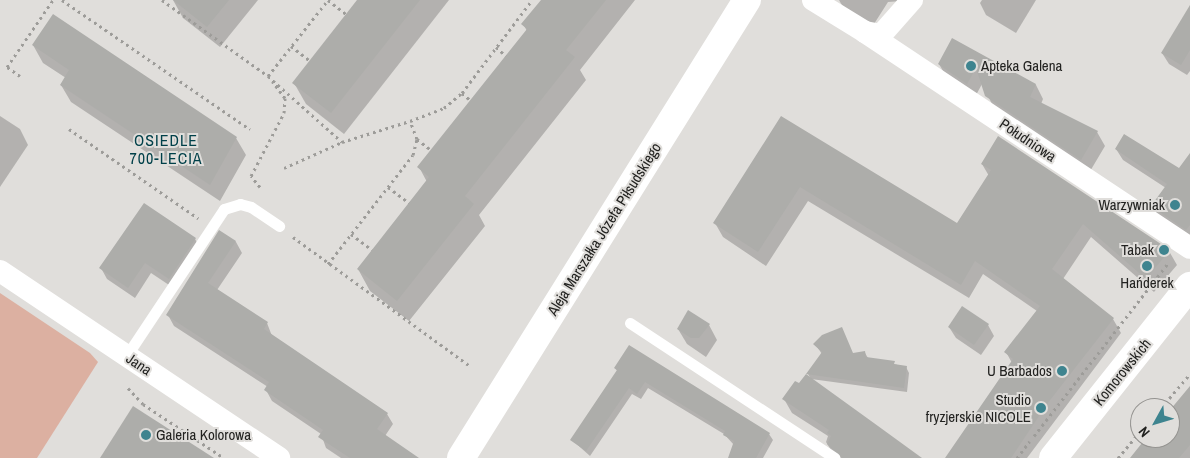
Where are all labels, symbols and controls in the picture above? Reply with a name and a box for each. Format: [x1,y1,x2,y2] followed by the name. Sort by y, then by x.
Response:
[981,57,1062,75] place label: Apteka Galena
[965,60,977,72] marker: Apteka Galena
[996,115,1060,165] street label: Południowa
[128,130,204,168] district label: OSIEDLE 700-LECIA
[543,139,665,319] street label: Aleja Marszałka Józefa Piłsudskiego
[1098,196,1165,214] place label: Warzywniak
[1169,199,1181,211] marker: Warzywniak
[1121,241,1154,259] place label: Tabak
[1158,244,1170,256] marker: Tabak
[1141,260,1153,272] marker: Hańderek
[1120,274,1174,292] place label: Hańderek
[1090,335,1154,409] street label: Komorowskich
[123,349,155,379] street label: Jana
[987,362,1052,380] place label: U Barbados
[1056,365,1068,377] marker: U Barbados
[926,390,1031,425] place label: Studio fryzjerskie NICOLE
[1130,398,1180,448] north arrow
[1035,402,1047,414] marker: Studio fryzjerskie NICOLE
[1135,423,1154,441] text: N
[156,426,251,444] place label: Galeria Kolorowa
[140,429,152,441] marker: Galeria Kolorowa

